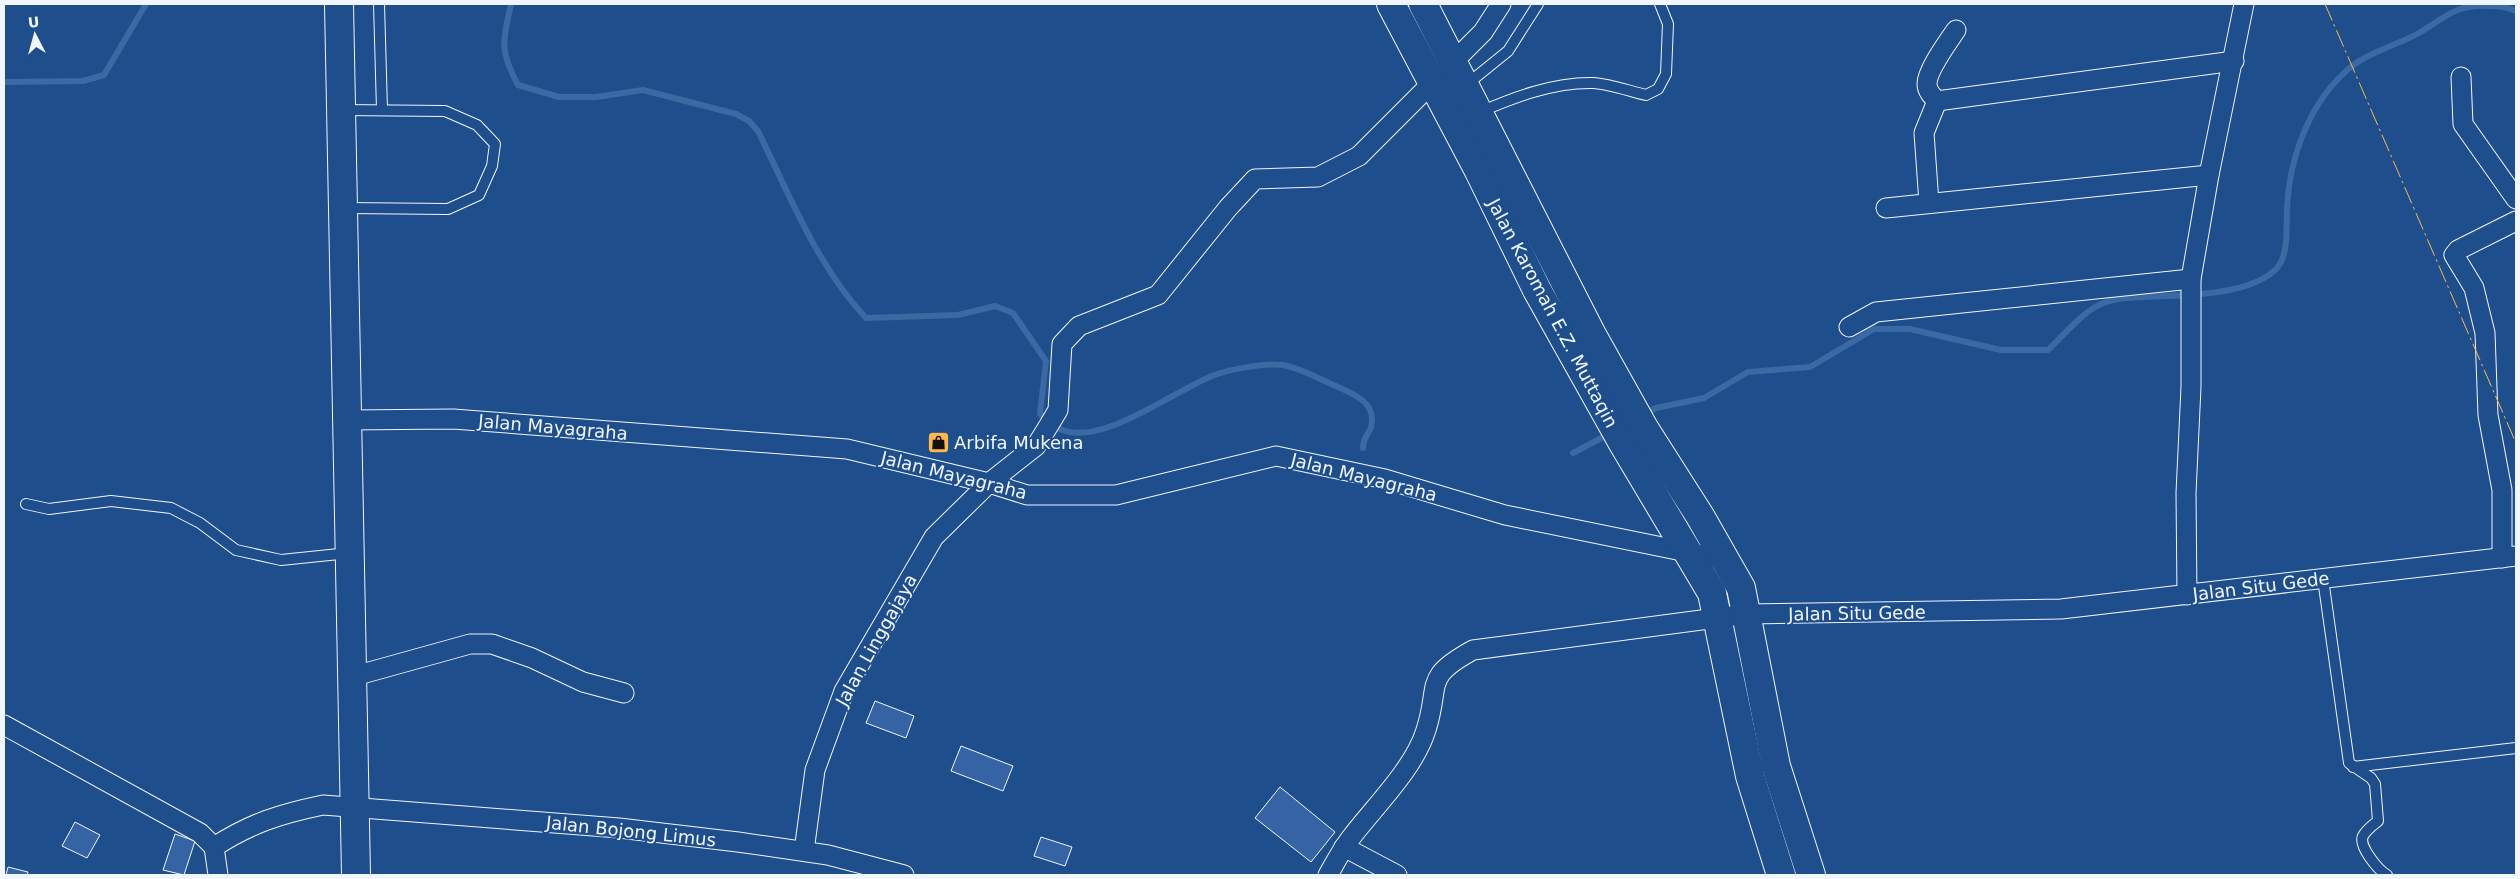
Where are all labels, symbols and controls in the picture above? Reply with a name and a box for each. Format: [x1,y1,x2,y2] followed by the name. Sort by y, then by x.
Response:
[10,10,60,60] north arrow
[27,14,40,31] text: U
[1483,194,1622,431] street label: Jalan Karomah E.Z. Muttaqin
[476,410,629,444] street label: Jalan Mayagraha
[926,430,950,454] shop icon: Arbifa Mukena
[954,432,1083,453] place label: Arbifa Mukena
[878,446,1029,503] street label: Jalan Mayagraha
[1288,448,1439,505] street label: Jalan Mayagraha
[2190,567,2331,605] street label: Jalan Situ Gede
[831,570,921,710] street label: Jalan Linggajaya
[1787,601,1926,625] street label: Jalan Situ Gede
[544,812,717,850] street label: Jalan Bojong Limus

